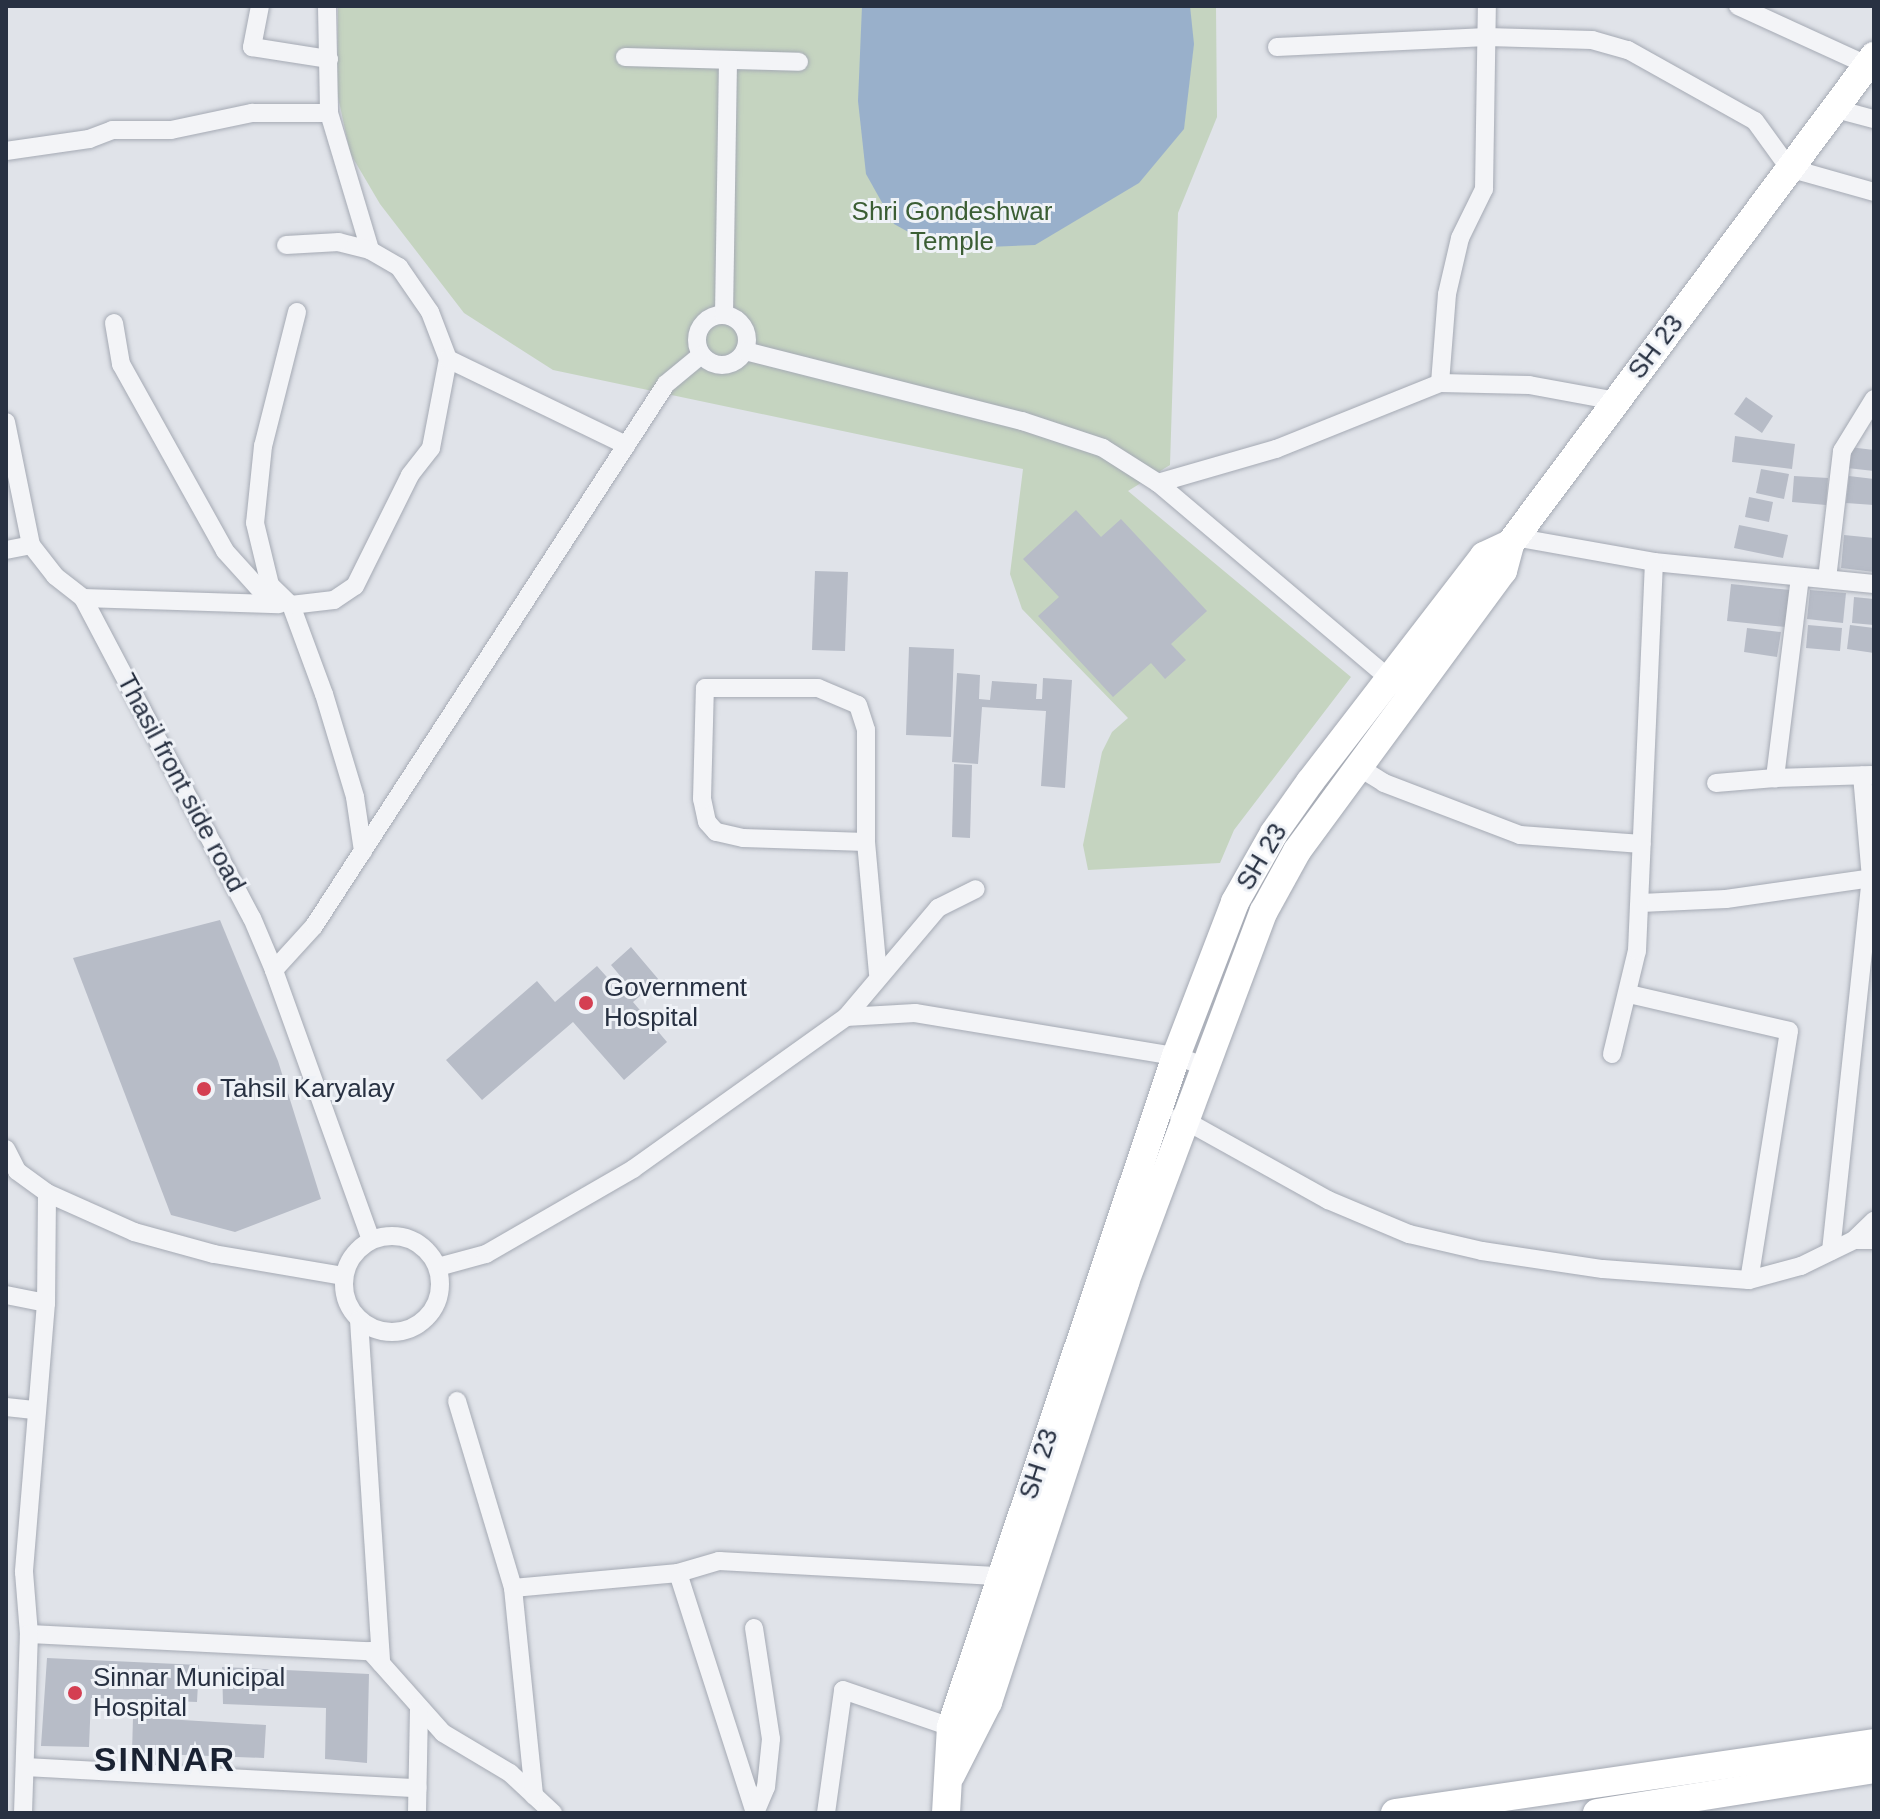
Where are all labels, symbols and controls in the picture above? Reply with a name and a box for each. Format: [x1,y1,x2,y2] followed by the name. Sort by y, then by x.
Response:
[852,196,1052,258] park label: Shri Gondeshwar Temple
[1622,309,1690,385] street label: SH 23
[110,668,252,898] street label: Thasil front side road
[1230,818,1294,896] street label: SH 23
[604,972,747,1034] place label: Government Hospital
[575,992,597,1014] marker: Government Hospital
[220,1073,395,1105] place label: Tahsil Karyalay
[195,1080,213,1098] marker: Tahsil Karyalay
[1013,1425,1065,1503] street label: SH 23
[93,1662,285,1724] place label: Sinnar Municipal Hospital
[64,1682,86,1704] marker: Sinnar Municipal Hospital
[94,1740,236,1780] district label: SINNAR

